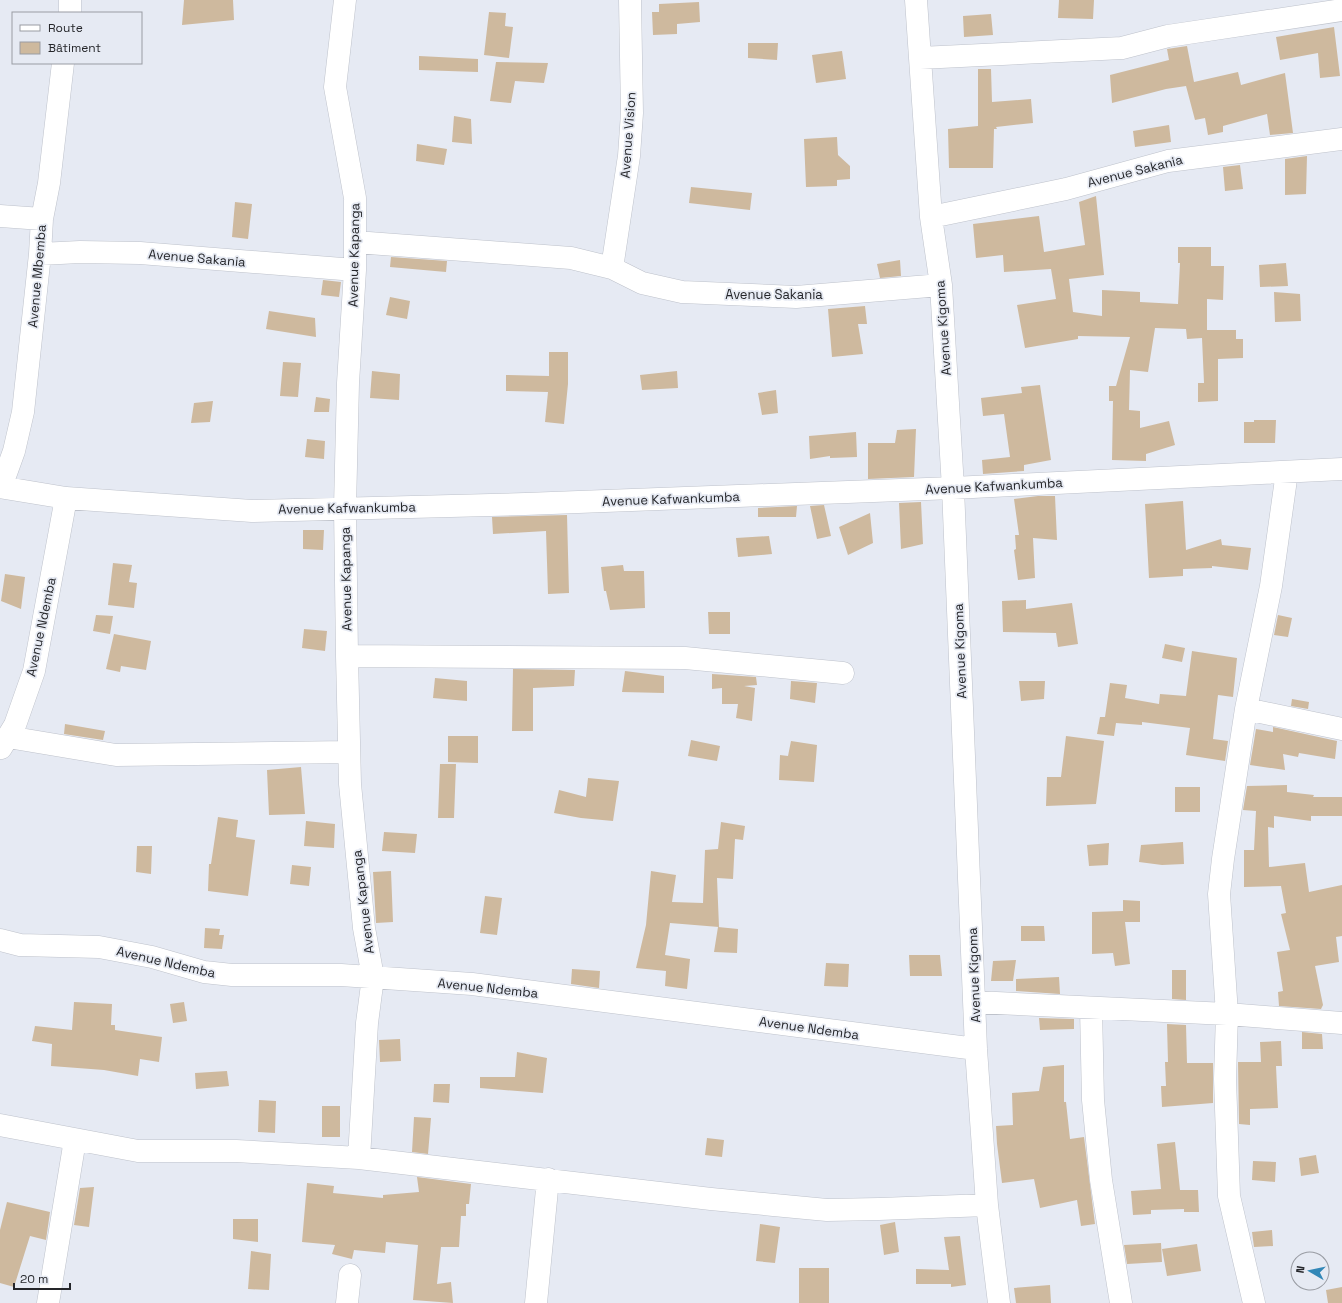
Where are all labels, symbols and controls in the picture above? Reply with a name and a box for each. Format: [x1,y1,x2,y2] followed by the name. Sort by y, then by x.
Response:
[12,12,142,64] legend
[48,20,83,36] text: Route
[48,40,101,56] text: Bâtiment
[617,91,639,179] street label: Avenue Vision
[1086,151,1185,191] street label: Avenue Sakania
[345,202,363,307] street label: Avenue Kapanga
[24,223,50,328] street label: Avenue Mbemba
[148,245,247,271] street label: Avenue Sakania
[931,279,955,376] street label: Avenue Kigoma
[725,286,823,303] street label: Avenue Sakania
[925,474,1064,498] street label: Avenue Kafwankumba
[602,488,741,510] street label: Avenue Kafwankumba
[278,498,417,518] street label: Avenue Kafwankumba
[337,526,355,631] street label: Avenue Kapanga
[22,575,60,678] street label: Avenue Ndemba
[950,603,970,699] street label: Avenue Kigoma
[348,849,378,955] street label: Avenue Kapanga
[964,927,984,1023] street label: Avenue Kigoma
[115,942,218,982] street label: Avenue Ndemba
[437,974,540,1002] street label: Avenue Ndemba
[758,1013,861,1044] street label: Avenue Ndemba
[1290,1251,1330,1291] north arrow
[14,1265,70,1291] scale bar
[1293,1265,1308,1274] text: N
[20,1271,48,1287] text: 20 m

